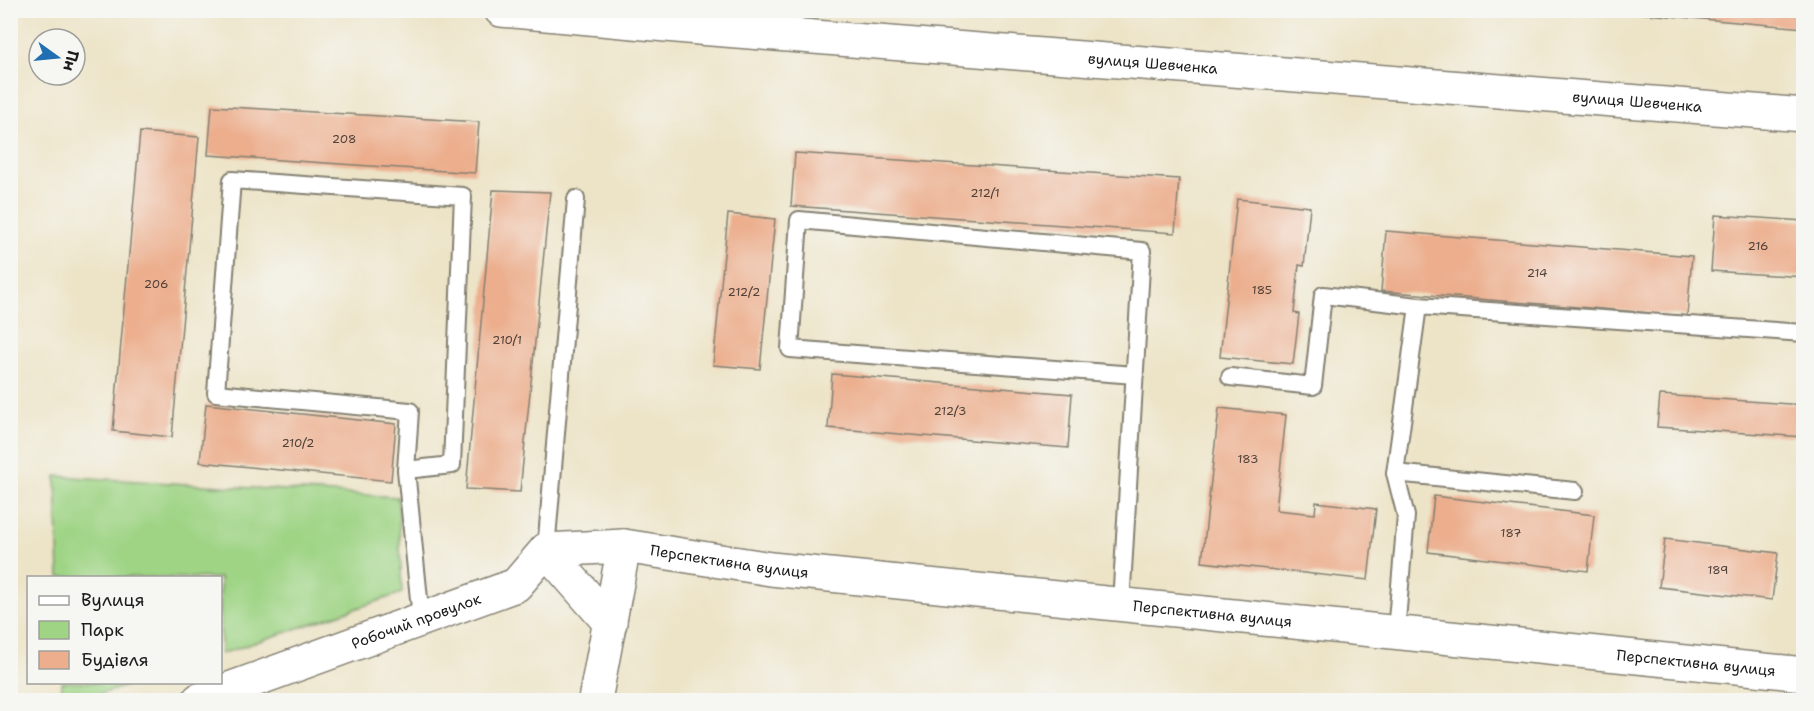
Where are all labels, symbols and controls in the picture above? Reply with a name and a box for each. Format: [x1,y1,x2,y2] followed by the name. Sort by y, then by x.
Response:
[27,27,87,87] north arrow
[58,48,84,74] text: Пн
[1087,49,1219,79] street label: вулиця Шевченка
[1572,87,1704,117] street label: вулиця Шевченка
[332,131,356,147] house number: 208
[970,185,1000,201] house number: 212/1
[1748,238,1768,254] house number: 216
[1527,265,1547,281] house number: 214
[144,276,168,292] house number: 206
[1252,282,1272,298] house number: 185
[728,284,760,300] house number: 212/2
[492,332,522,348] house number: 210/1
[934,403,966,419] house number: 212/3
[281,435,315,451] house number: 210/2
[1238,451,1258,467] house number: 183
[1501,525,1521,541] house number: 187
[649,540,810,583] street label: Перспективна вулиця
[1707,562,1729,578] house number: 189
[27,576,222,684] legend
[81,588,145,612] text: Вулиця
[349,589,484,654] street label: Робочий провулок
[1132,596,1293,632] street label: Перспективна вулиця
[81,618,124,642] text: Парк
[1616,645,1777,681] street label: Перспективна вулиця
[81,648,149,672] text: Будівля

